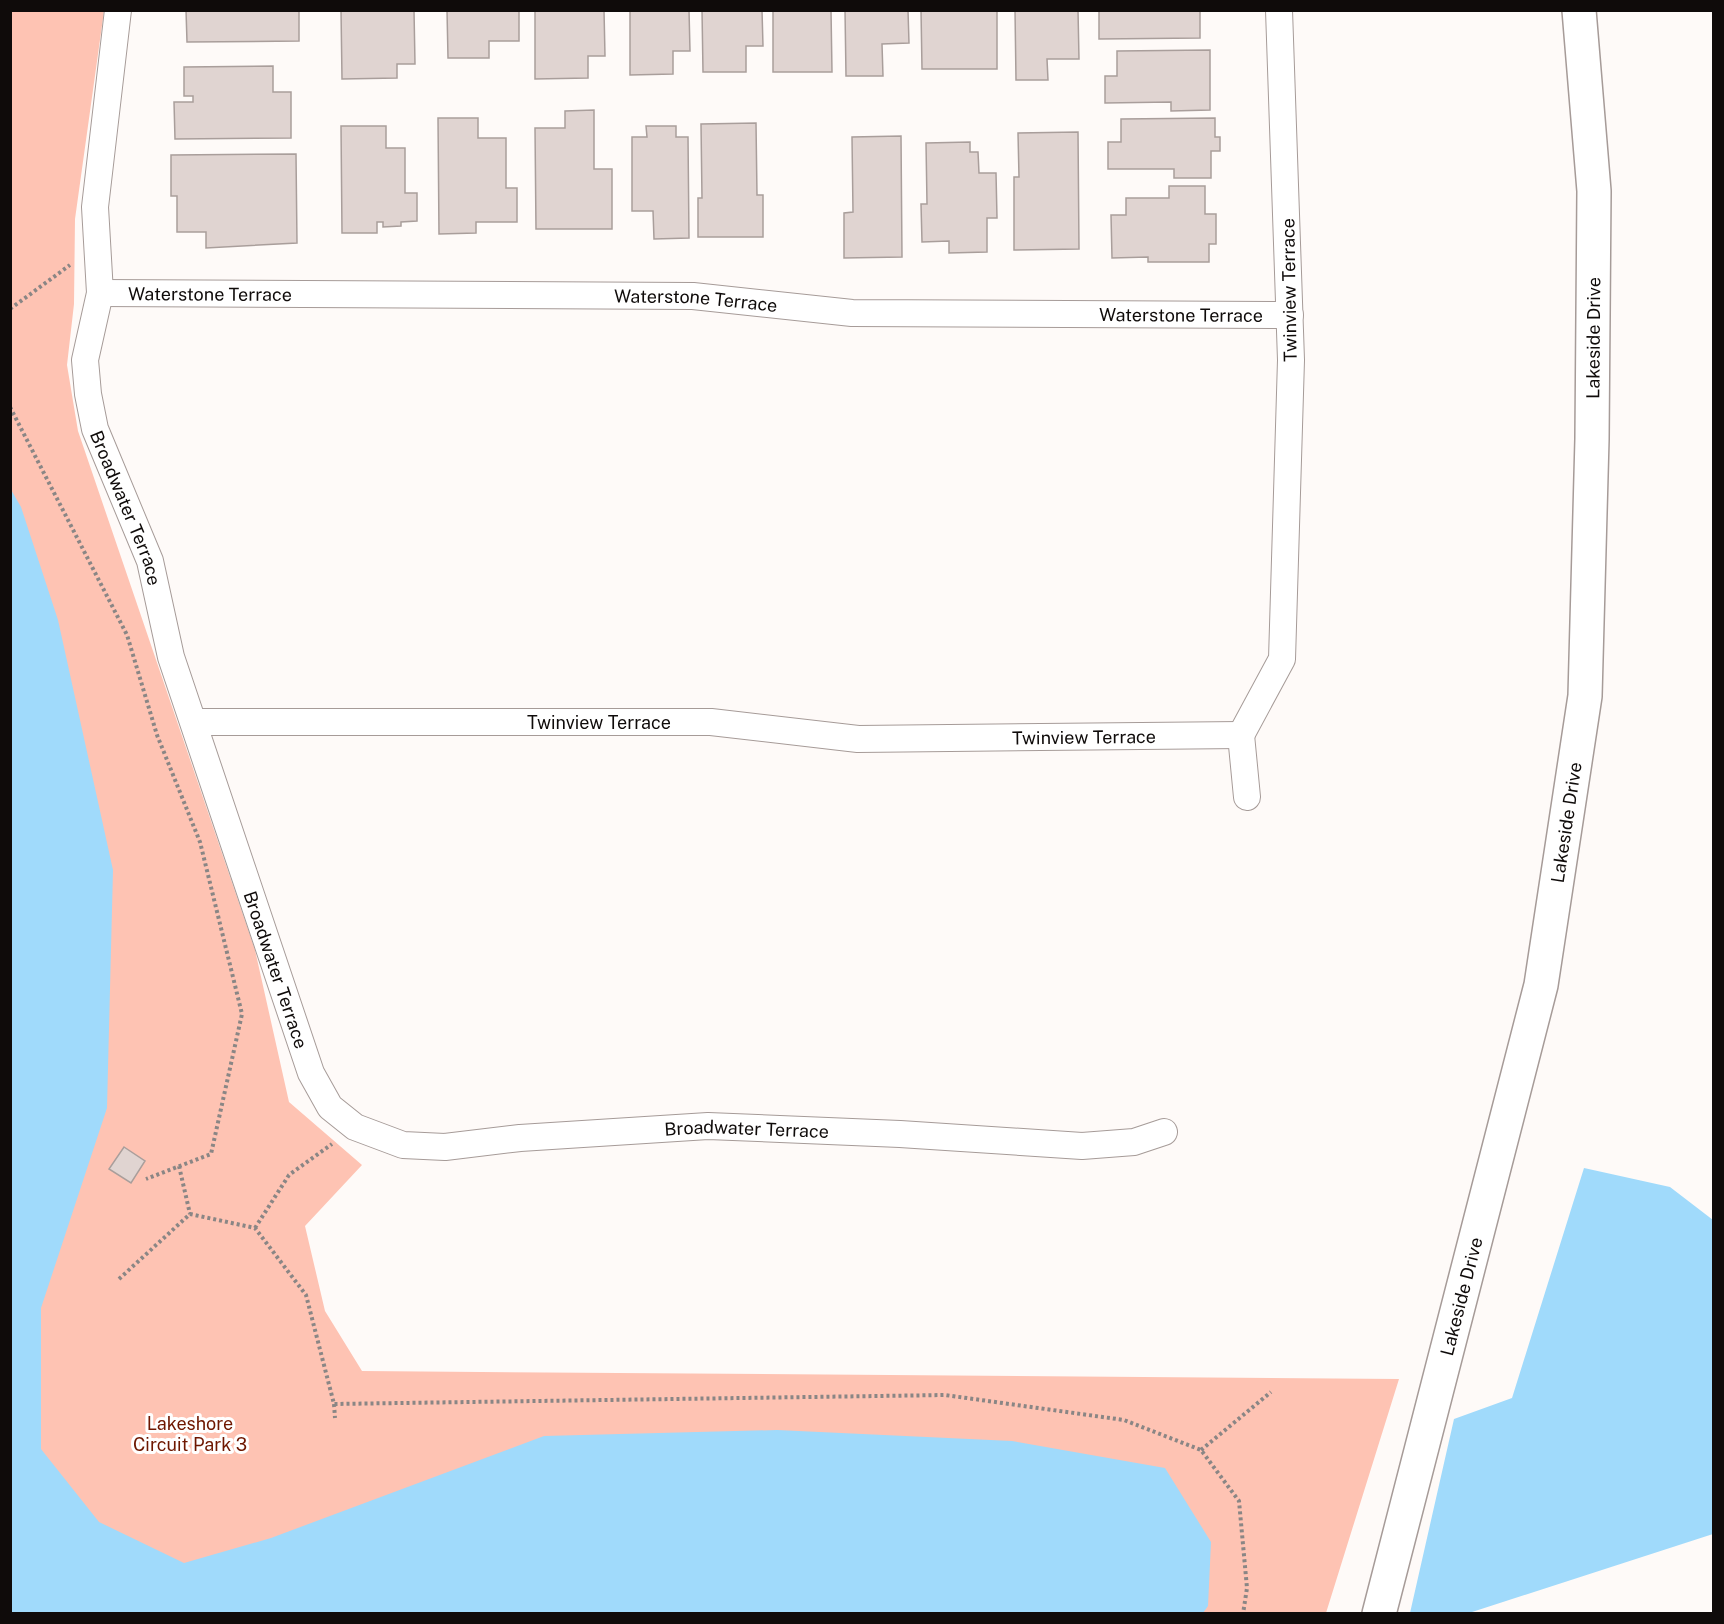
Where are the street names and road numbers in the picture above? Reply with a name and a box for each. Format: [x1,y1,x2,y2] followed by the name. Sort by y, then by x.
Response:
[1277,218,1301,362] street label: Twinview Terrace
[1582,277,1604,399] street label: Lakeside Drive
[128,283,292,304] street label: Waterstone Terrace
[614,285,779,315] street label: Waterstone Terrace
[1099,304,1263,325] street label: Waterstone Terrace
[86,427,165,587] street label: Broadwater Terrace
[527,712,671,733] street label: Twinview Terrace
[1012,725,1156,748] street label: Twinview Terrace
[1546,761,1585,884] street label: Lakeside Drive
[240,888,312,1051] street label: Broadwater Terrace
[664,1115,829,1142] street label: Broadwater Terrace
[1435,1235,1486,1358] street label: Lakeside Drive

